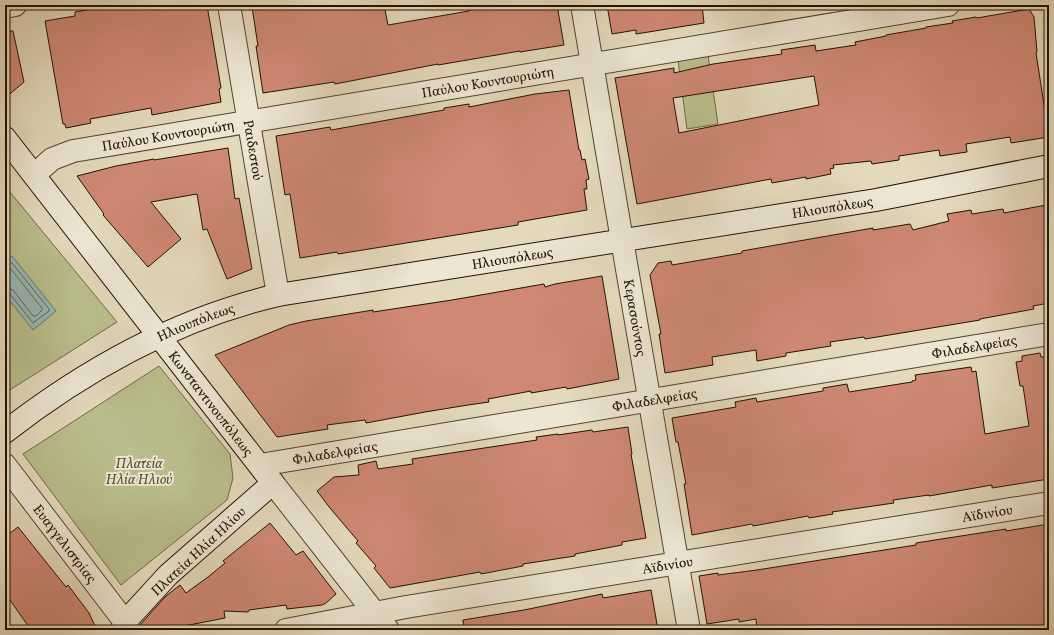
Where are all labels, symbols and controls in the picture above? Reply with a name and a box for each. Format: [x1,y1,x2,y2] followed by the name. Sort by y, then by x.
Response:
[420,63,556,104] street label: Παύλου Κουντουριώτη
[101,116,236,157] street label: Παύλου Κουντουριώτη
[238,119,267,182] street label: Ραιδεστού
[791,193,874,224] street label: Ηλιουπόλεως
[471,243,554,275] street label: Ηλιουπόλεως
[618,278,650,358] street label: Κερασούντος
[154,300,237,347] street label: Ηλιουπόλεως
[931,331,1018,364] street label: Φιλαδελφείας
[163,348,257,461] street label: Κωνσταντινουπόλεως
[611,385,699,417] street label: Φιλαδελφείας
[291,438,379,470] street label: Φιλαδελφείας
[106,455,172,490] park label: Πλατεία Ηλία Ηλιού
[28,501,100,588] street label: Ευαγγελιστρίας
[961,501,1014,528] street label: Αϊδινίου
[148,503,251,601] street label: Πλατεία Ηλία Ηλίου
[641,553,695,580] street label: Αϊδινίου

